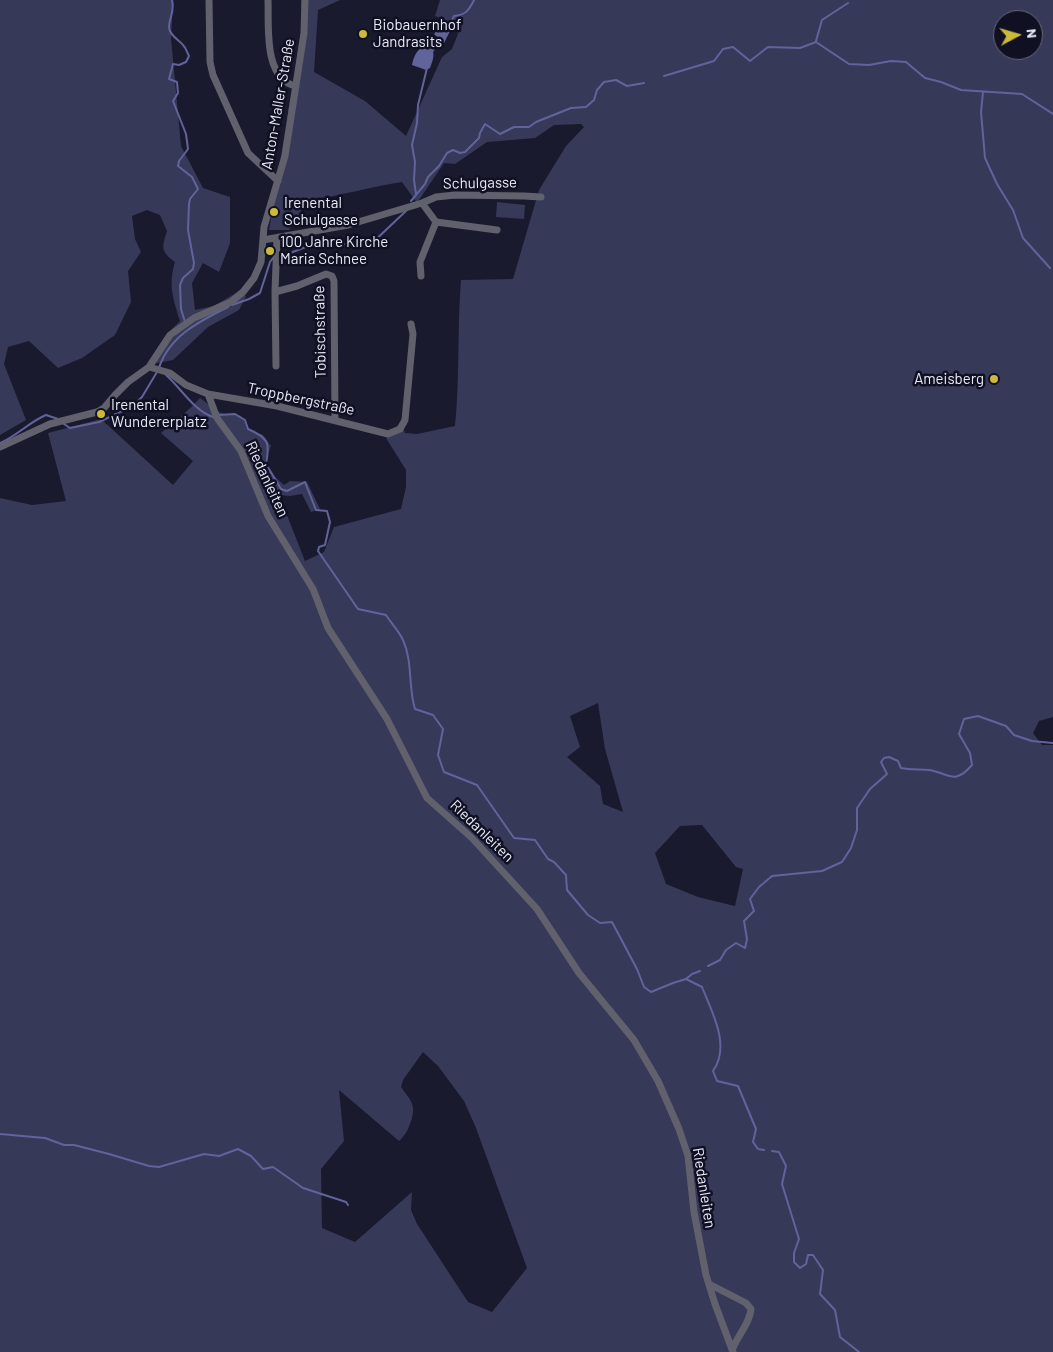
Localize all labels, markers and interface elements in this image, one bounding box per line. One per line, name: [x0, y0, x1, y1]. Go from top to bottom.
north arrow: [993, 10, 1043, 60]
place label: Biobauernhof Jandrasits: [373, 16, 461, 51]
marker: Biobauernhof Jandrasits: [357, 28, 369, 40]
text: N: [1023, 28, 1041, 39]
street label: Anton-Maller-Straße: [258, 37, 298, 171]
street label: Schulgasse: [443, 173, 517, 193]
place label: Irenental Schulgasse: [284, 194, 358, 229]
marker: Irenental Schulgasse: [268, 206, 280, 218]
place label: 100 Jahre Kirche Maria Schnee: [280, 233, 388, 268]
marker: 100 Jahre Kirche Maria Schnee: [264, 245, 276, 257]
street label: Tobischstraße: [310, 285, 330, 379]
place label: Ameisberg: [914, 370, 984, 388]
marker: Ameisberg: [988, 373, 1000, 385]
street label: Troppbergstraße: [246, 379, 356, 419]
place label: Irenental Wundererplatz: [111, 396, 207, 431]
marker: Irenental Wundererplatz: [95, 408, 107, 420]
street label: Riedanleiten: [242, 438, 292, 520]
street label: Riedanleiten: [446, 796, 518, 866]
street label: Riedanleiten: [689, 1146, 719, 1230]

